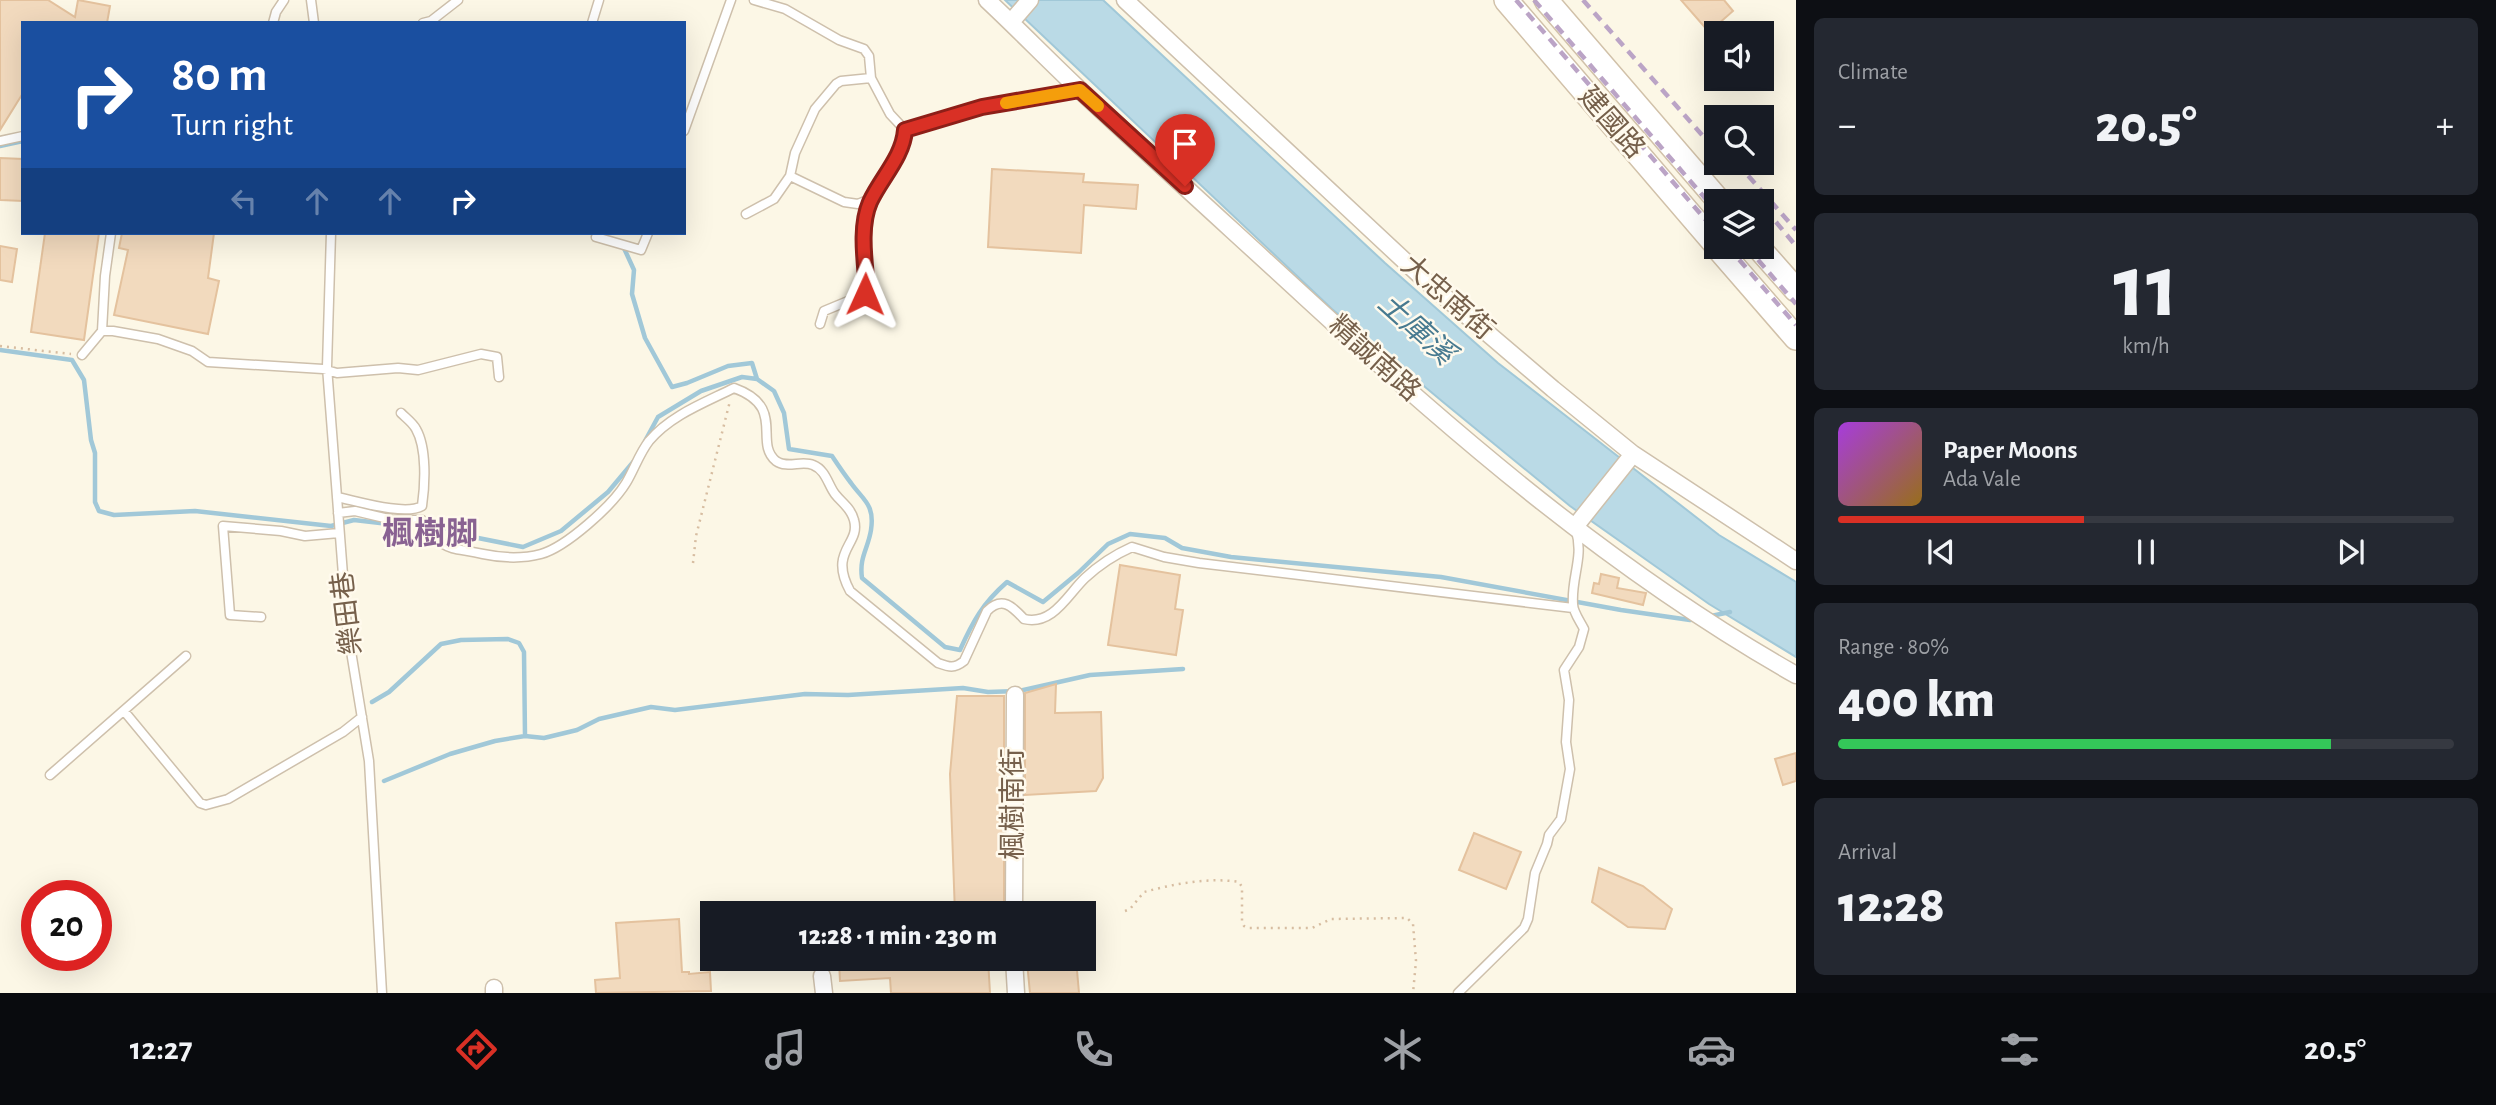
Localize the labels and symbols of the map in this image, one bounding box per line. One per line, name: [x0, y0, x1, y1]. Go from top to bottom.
street label: 建國路: [1573, 81, 1651, 164]
pin: [1155, 114, 1215, 186]
street label: 大忠南街: [1396, 249, 1500, 345]
position arrow: [828, 257, 902, 331]
water label: 土庫溪: [1373, 286, 1464, 373]
street label: 精誠南路: [1323, 310, 1426, 407]
district label: 楓樹脚: [382, 516, 478, 550]
street label: 樂田巷: [327, 570, 367, 657]
street label: 楓樹南街: [998, 748, 1028, 860]
speed limit sign: 20: [21, 880, 112, 971]

